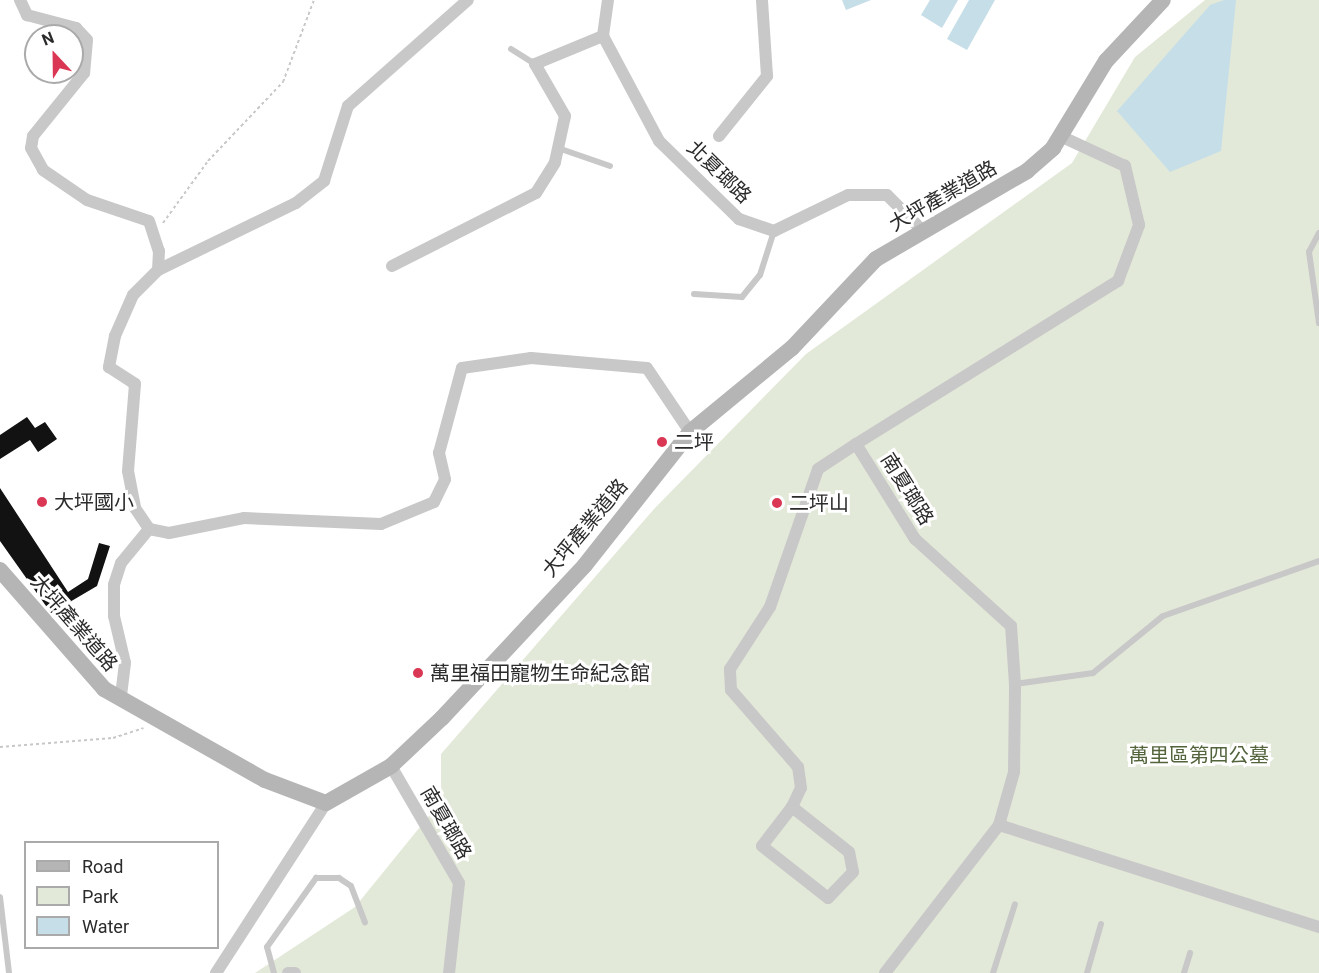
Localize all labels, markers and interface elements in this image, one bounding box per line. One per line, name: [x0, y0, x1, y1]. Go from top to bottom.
north arrow: [24, 24, 84, 84]
text: N: [39, 28, 57, 50]
street label: 北夏瑯路: [682, 136, 756, 208]
street label: 大坪產業道路: [885, 156, 1001, 236]
place label: 二坪: [674, 430, 714, 454]
marker: 二坪: [655, 435, 669, 449]
street label: 南夏瑯路: [876, 449, 938, 529]
street label: 大坪產業道路: [537, 474, 633, 582]
place label: 大坪國小: [54, 490, 134, 514]
place label: 二坪山: [789, 491, 849, 515]
marker: 大坪國小: [35, 495, 49, 509]
marker: 二坪山: [770, 496, 784, 510]
street label: 大坪產業道路: [26, 570, 122, 676]
place label: 萬里福田寵物生命紀念館: [430, 661, 650, 685]
marker: 萬里福田寵物生命紀念館: [411, 666, 425, 680]
park label: 萬里區第四公墓: [1129, 743, 1269, 767]
street label: 南夏瑯路: [416, 782, 476, 864]
legend: [24, 841, 219, 949]
text: Road: [82, 856, 123, 877]
text: Park: [82, 886, 118, 907]
text: Water: [82, 916, 129, 937]

